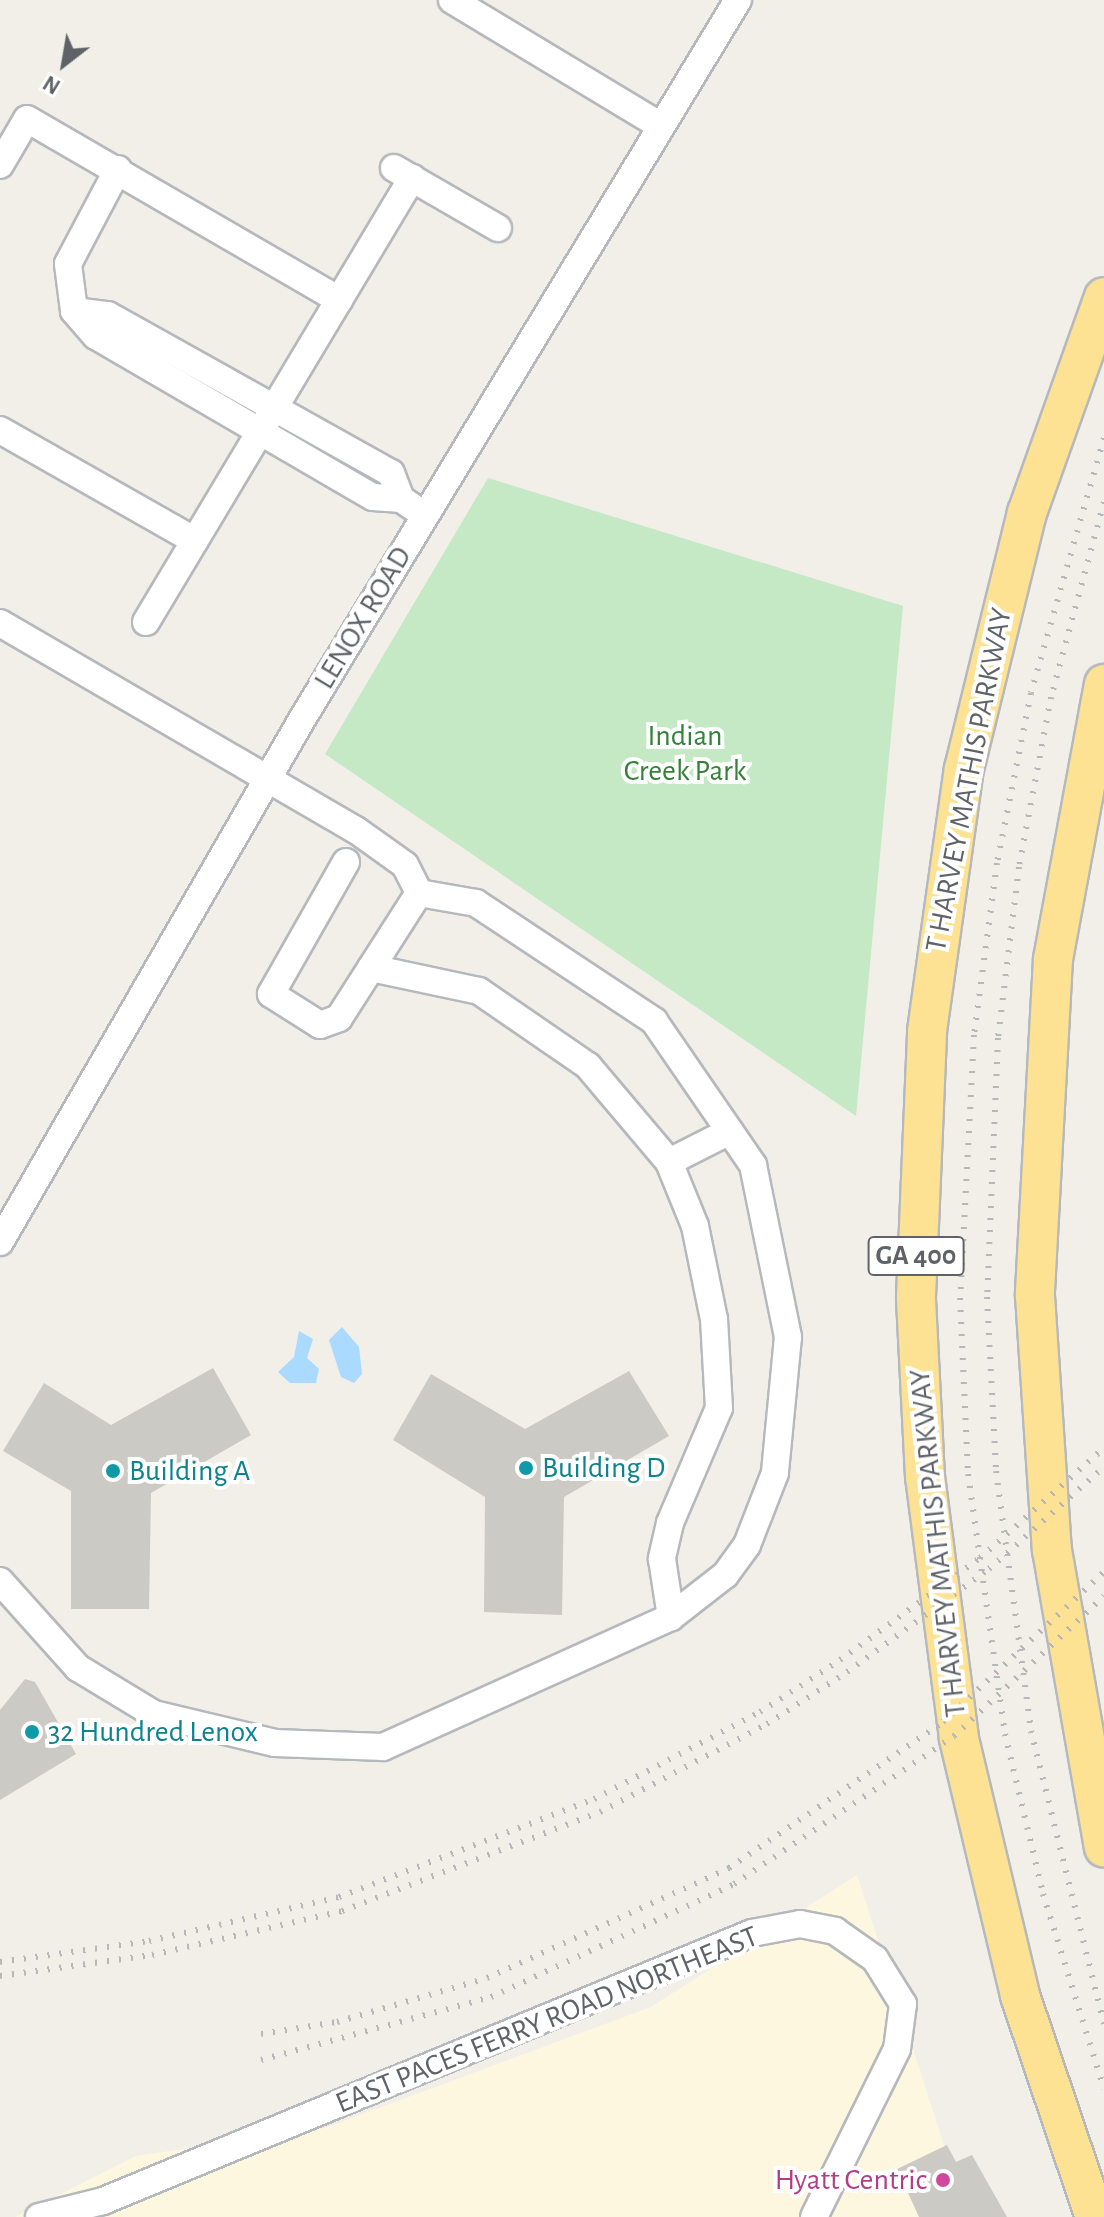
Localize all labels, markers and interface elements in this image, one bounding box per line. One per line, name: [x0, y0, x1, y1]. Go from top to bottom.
north arrow: [24, 24, 104, 104]
text: N: [39, 71, 64, 98]
street label: LENOX ROAD: [306, 540, 420, 696]
street label: T HARVEY MATHIS PARKWAY: [918, 605, 1020, 955]
park label: Indian Creek Park: [624, 718, 746, 788]
road number: GA 400: [866, 1232, 966, 1280]
street label: T HARVEY MATHIS PARKWAY: [902, 1367, 974, 1719]
place label: Building D: [542, 1450, 665, 1486]
place label: Building A: [129, 1453, 250, 1489]
marker: Building D: [517, 1459, 535, 1477]
marker: Building A: [104, 1462, 122, 1480]
place label: 32 Hundred Lenox: [48, 1714, 258, 1750]
marker: 32 Hundred Lenox: [23, 1723, 41, 1741]
street label: EAST PACES FERRY ROAD NORTHEAST: [330, 1919, 764, 2121]
place label: Hyatt Centric: [775, 2162, 927, 2198]
marker: Hyatt Centric: [934, 2171, 952, 2189]

